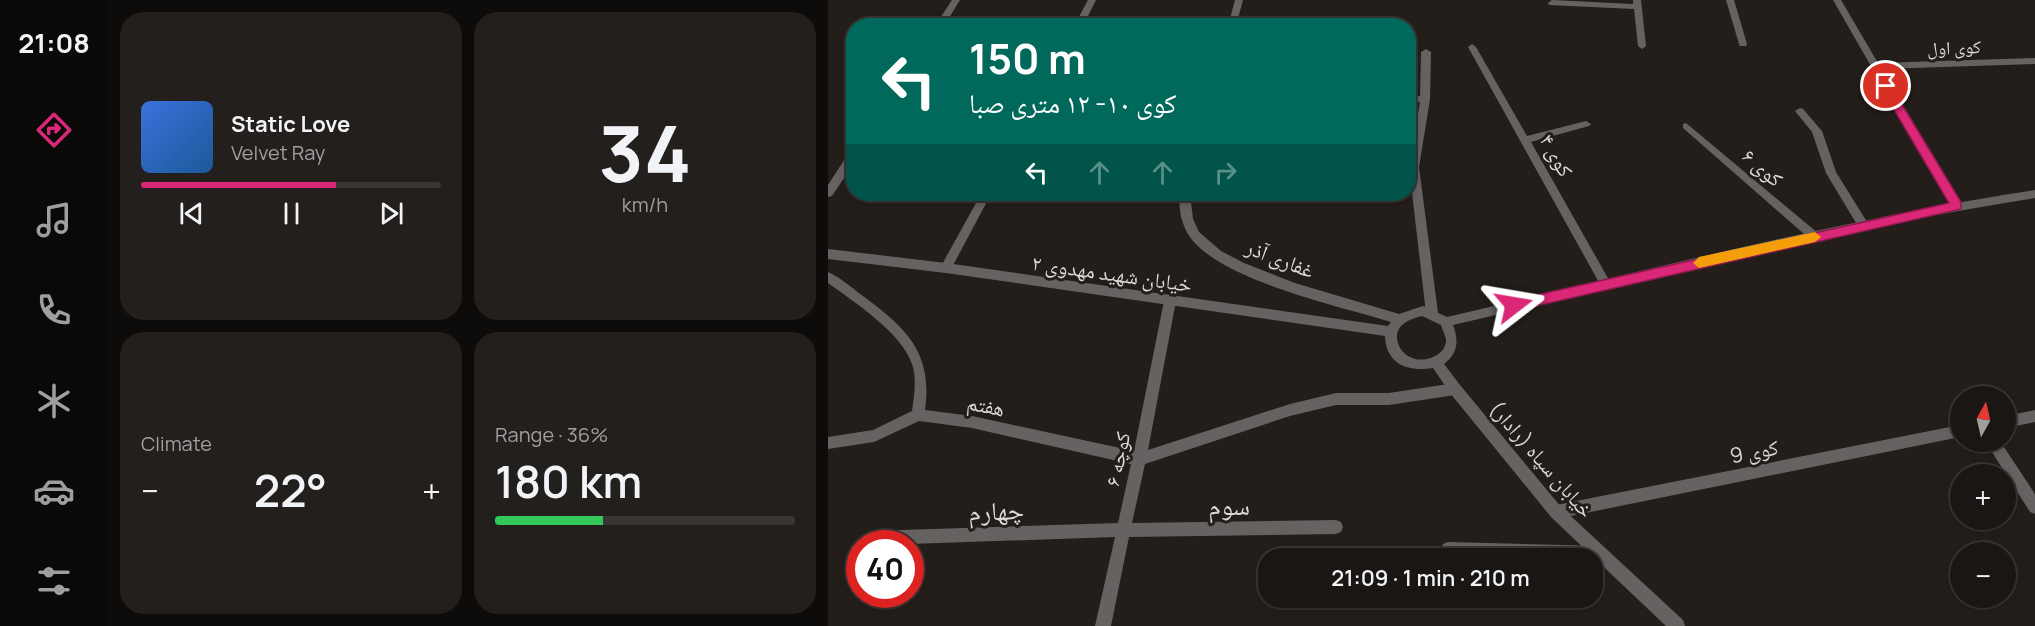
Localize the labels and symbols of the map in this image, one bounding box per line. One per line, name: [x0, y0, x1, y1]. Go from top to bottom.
street label: کوی اول: [1927, 34, 1982, 60]
pin: [1860, 60, 1911, 111]
street label: کوی ۴: [1534, 128, 1580, 182]
street label: کوی ۶: [1737, 142, 1789, 193]
street label: غفاری آذر: [1241, 232, 1319, 284]
street label: خیابان شهید مهدوی ۲: [1030, 248, 1194, 298]
position arrow: [1482, 273, 1546, 337]
north arrow: [1950, 386, 2016, 452]
street label: هفتم: [965, 388, 1007, 423]
street label: خیابان سپاه (رادار): [1484, 395, 1600, 523]
street label: کوچه ۶: [1098, 429, 1136, 489]
street label: کوی 9: [1727, 433, 1781, 469]
street label: سوم: [1208, 487, 1250, 524]
street label: چهارم: [967, 491, 1025, 530]
speed limit sign: 40: [846, 530, 924, 608]

